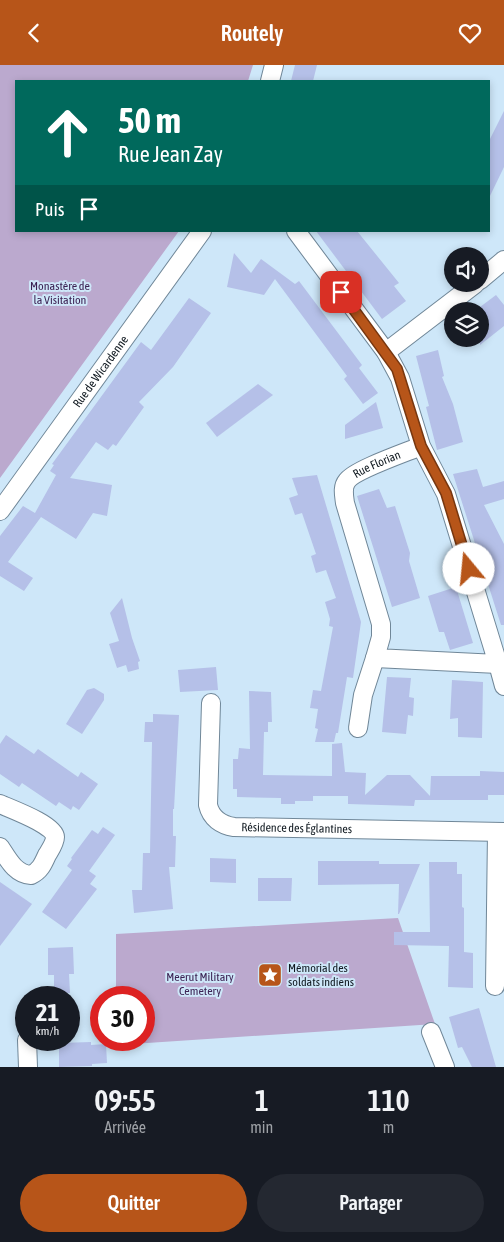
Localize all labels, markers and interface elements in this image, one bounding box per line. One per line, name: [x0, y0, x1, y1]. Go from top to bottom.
icon: back: [20, 19, 48, 47]
icon: heart: [456, 19, 484, 47]
text: Routely: [221, 20, 283, 46]
icon: ahead: [35, 100, 100, 165]
text: 50 m: [118, 100, 181, 140]
text: Rue Jean Zay: [118, 141, 223, 167]
icon: arrive: [75, 195, 103, 223]
text: Puis: [35, 198, 65, 220]
map controls: [444, 247, 489, 347]
button: sound: [444, 247, 489, 292]
pin: [320, 271, 362, 313]
icon: arrive: [327, 278, 355, 306]
park label: Monastère de la Visitation: [30, 279, 90, 307]
button: layers: [444, 302, 489, 347]
street label: Rue de Wicardenne: [70, 333, 131, 410]
street label: Rue Florian: [350, 448, 403, 481]
position arrow: [442, 542, 494, 594]
street label: Résidence des Églantines: [241, 820, 352, 836]
place label: Mémorial des soldats indiens: [288, 961, 354, 989]
place icon: Mémorial des soldats indiens: [257, 962, 283, 988]
park label: Meerut Military Cemetery: [166, 970, 234, 998]
speed limit sign: 30: [90, 986, 155, 1051]
text: 21: [36, 998, 59, 1026]
text: km/h: [36, 1024, 59, 1038]
text: 09:55: [94, 1083, 156, 1117]
text: 1: [255, 1083, 269, 1117]
text: 110: [367, 1083, 410, 1117]
text: Arrivée: [104, 1118, 146, 1136]
text: min: [250, 1118, 273, 1136]
text: m: [383, 1118, 394, 1136]
button: Quitter: [20, 1174, 247, 1232]
button: Partager: [257, 1174, 484, 1232]

